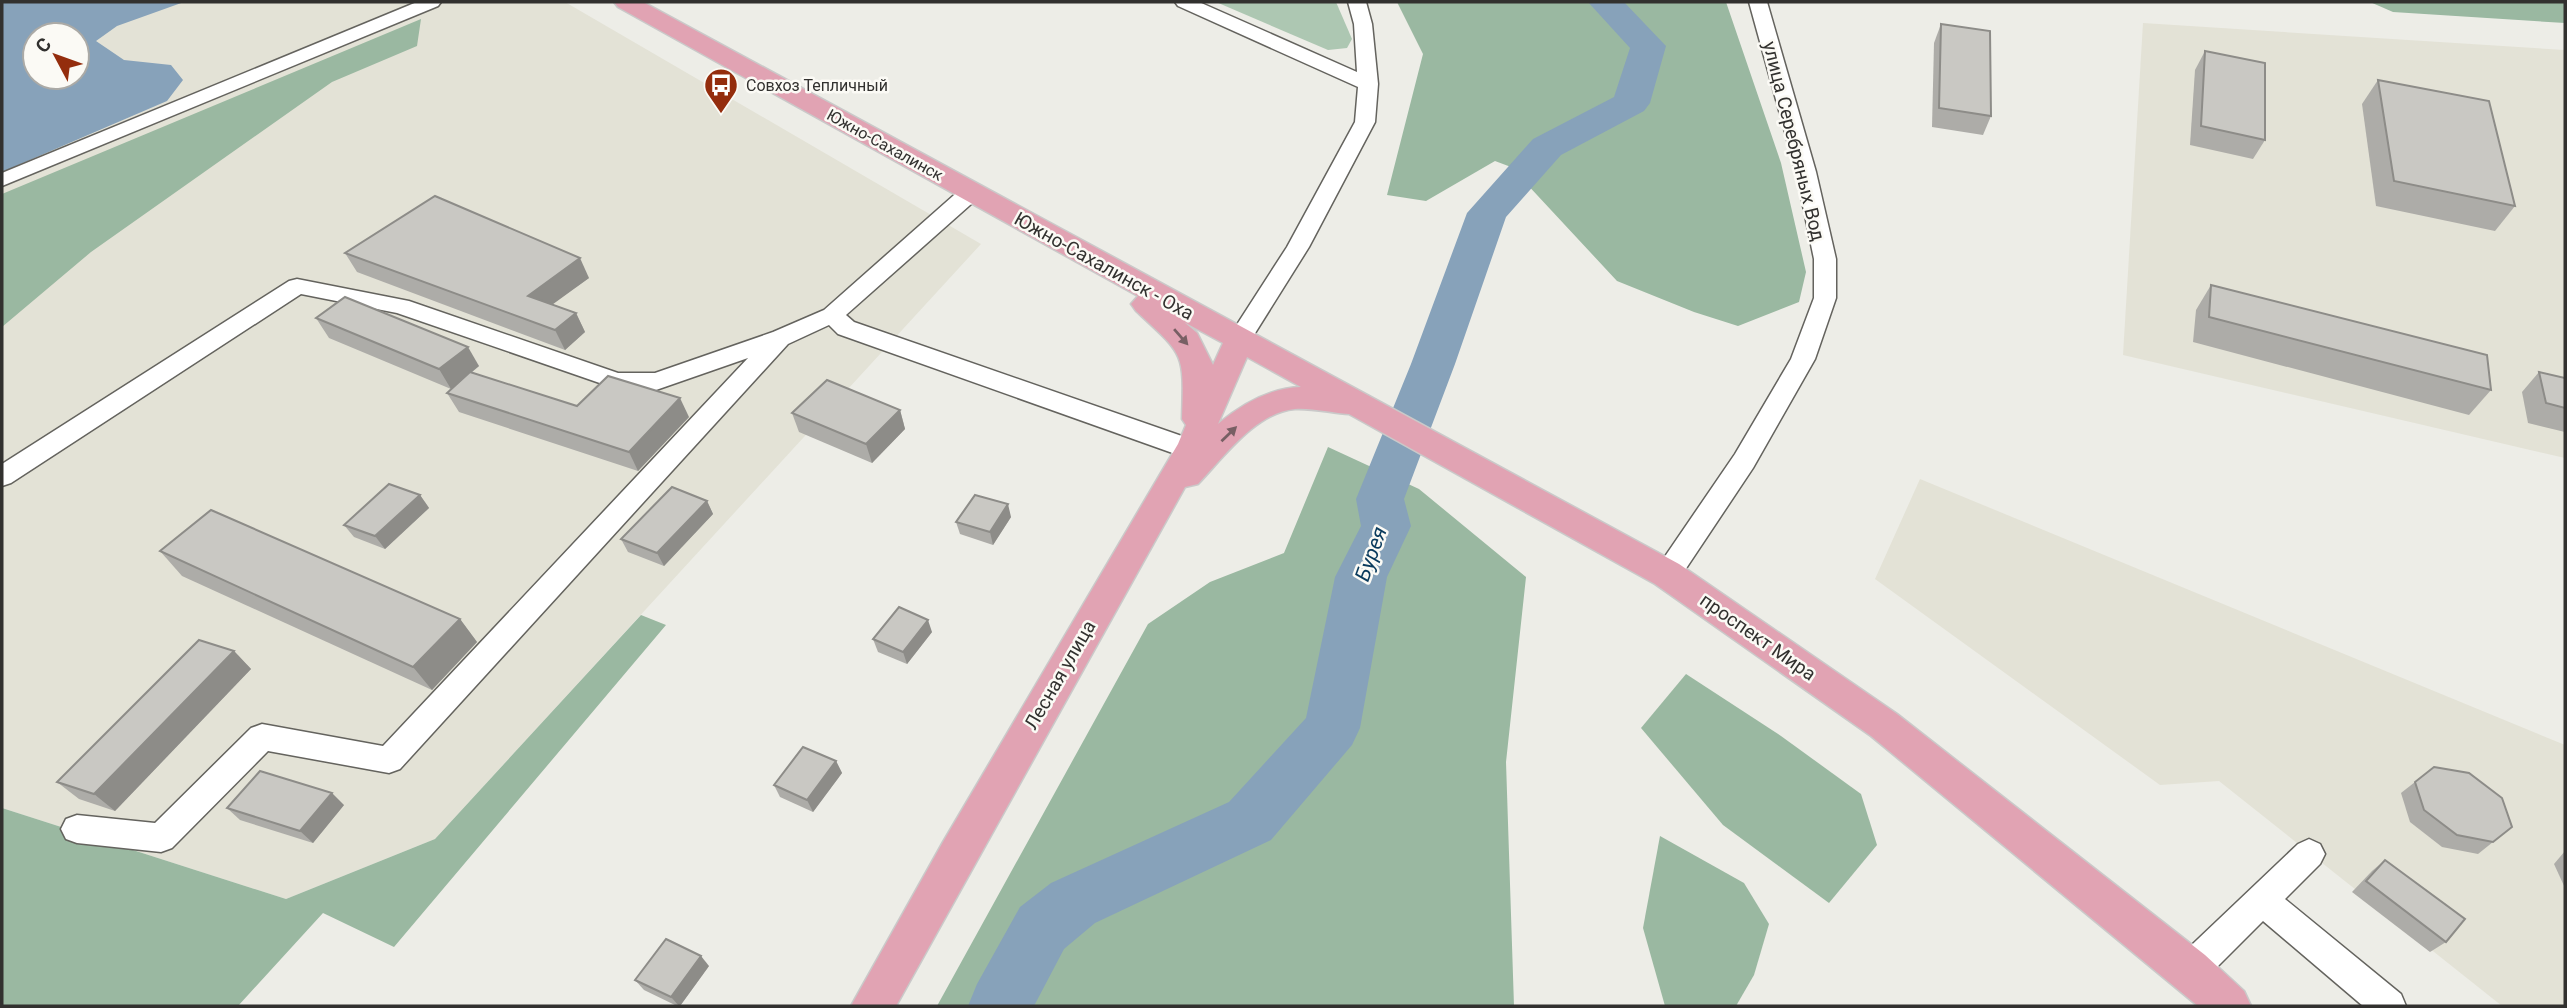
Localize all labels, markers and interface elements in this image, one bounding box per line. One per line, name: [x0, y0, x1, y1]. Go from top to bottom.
north arrow: [21, 21, 91, 91]
text: С: [31, 33, 56, 57]
street label: улица Серебряных Вод: [1758, 39, 1830, 243]
bus stop icon: Совхоз Тепличный: [702, 66, 740, 115]
place label: Совхоз Тепличный: [746, 76, 888, 95]
street label: Южно-Сахалинск: [824, 105, 947, 185]
street label: Южно-Сахалинск - Оха: [1010, 207, 1198, 325]
one-way arrow: [1173, 328, 1189, 346]
one-way arrow: [1220, 426, 1237, 442]
water label: Бурея: [1350, 524, 1392, 584]
street label: проспект Мира: [1696, 589, 1820, 685]
street label: Лесная улица: [1020, 616, 1100, 734]

